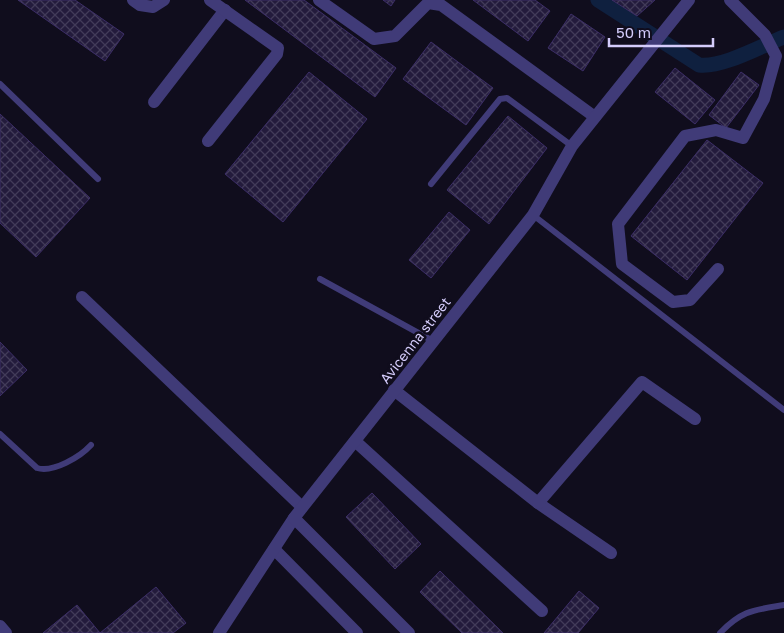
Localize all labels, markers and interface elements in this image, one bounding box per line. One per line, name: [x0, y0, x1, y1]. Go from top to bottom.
scale bar: [609, 15, 713, 47]
text: 50 m: [616, 23, 651, 41]
street label: Avicenna street: [376, 294, 454, 386]

